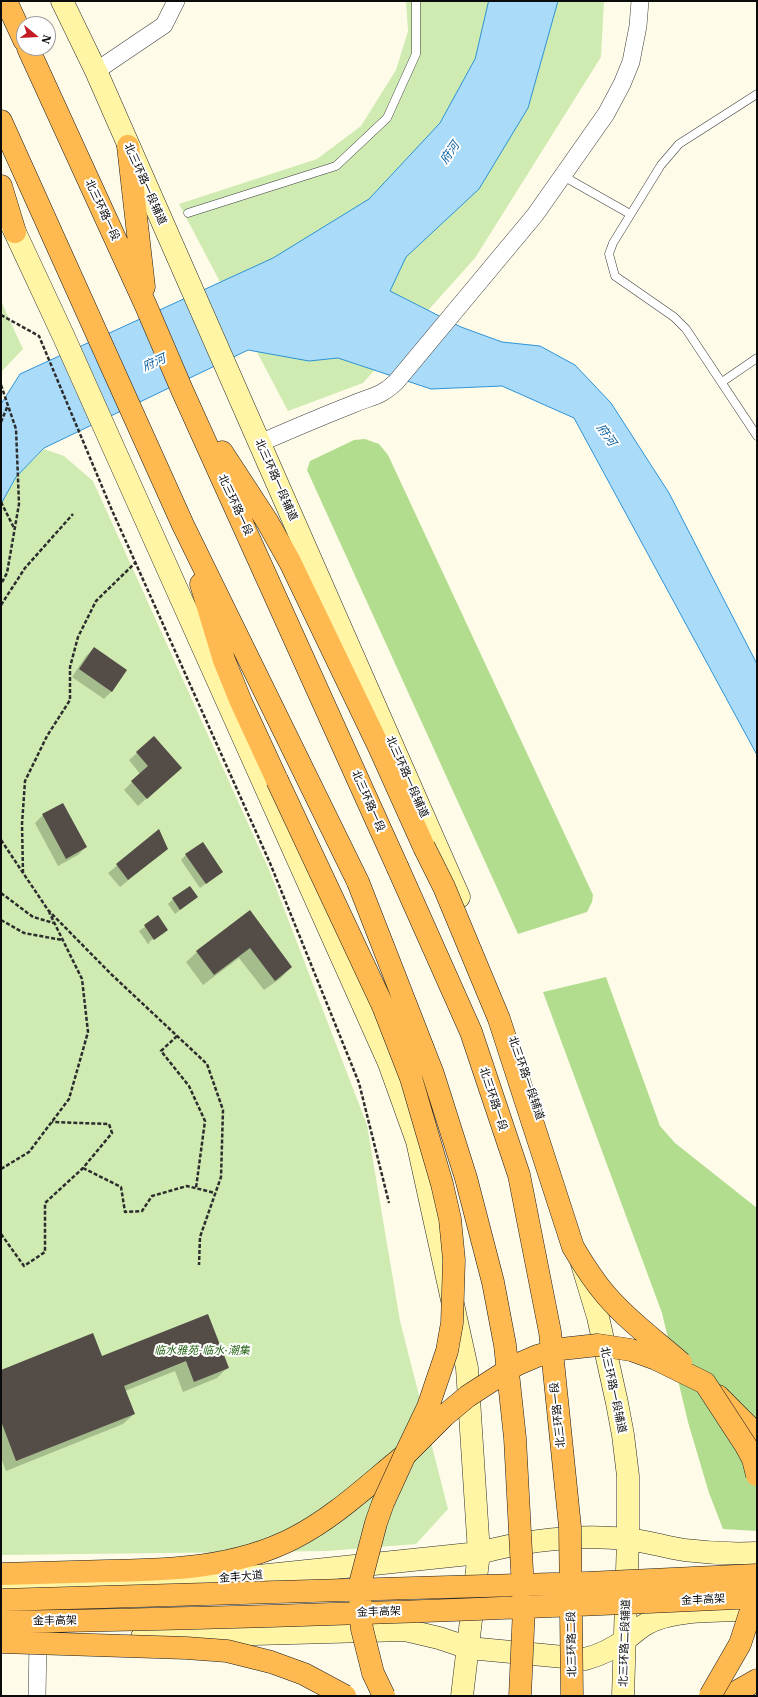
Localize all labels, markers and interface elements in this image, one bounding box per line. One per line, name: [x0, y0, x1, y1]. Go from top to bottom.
north arrow: [16, 16, 56, 56]
text: N: [38, 33, 54, 46]
water label: 府河: [437, 139, 463, 167]
street label: 北三环路一段辅道: [121, 141, 169, 227]
street label: 北三环路一段: [82, 177, 122, 243]
water label: 府河: [140, 352, 168, 374]
water label: 府河: [593, 421, 619, 449]
street label: 北三环路一段辅道: [252, 437, 300, 523]
street label: 北三环路一段: [215, 472, 255, 538]
street label: 北三环路一段辅道: [383, 734, 431, 820]
street label: 北三环路一段: [349, 768, 387, 834]
street label: 北三环路一段辅道: [505, 1034, 547, 1122]
street label: 北三环路一段: [477, 1066, 509, 1132]
park label: 临水雅苑-临水·潮集: [154, 1344, 250, 1358]
street label: 北三环路一段辅道: [597, 1346, 629, 1434]
street label: 北三环路一段: [548, 1381, 568, 1449]
street label: 金丰大道: [219, 1569, 263, 1585]
street label: 金丰高架: [681, 1592, 725, 1608]
street label: 北三环路二段辅道: [617, 1599, 633, 1687]
street label: 金丰高架: [357, 1605, 401, 1619]
street label: 北三环路二段: [565, 1611, 579, 1677]
street label: 金丰高架: [33, 1614, 77, 1628]

